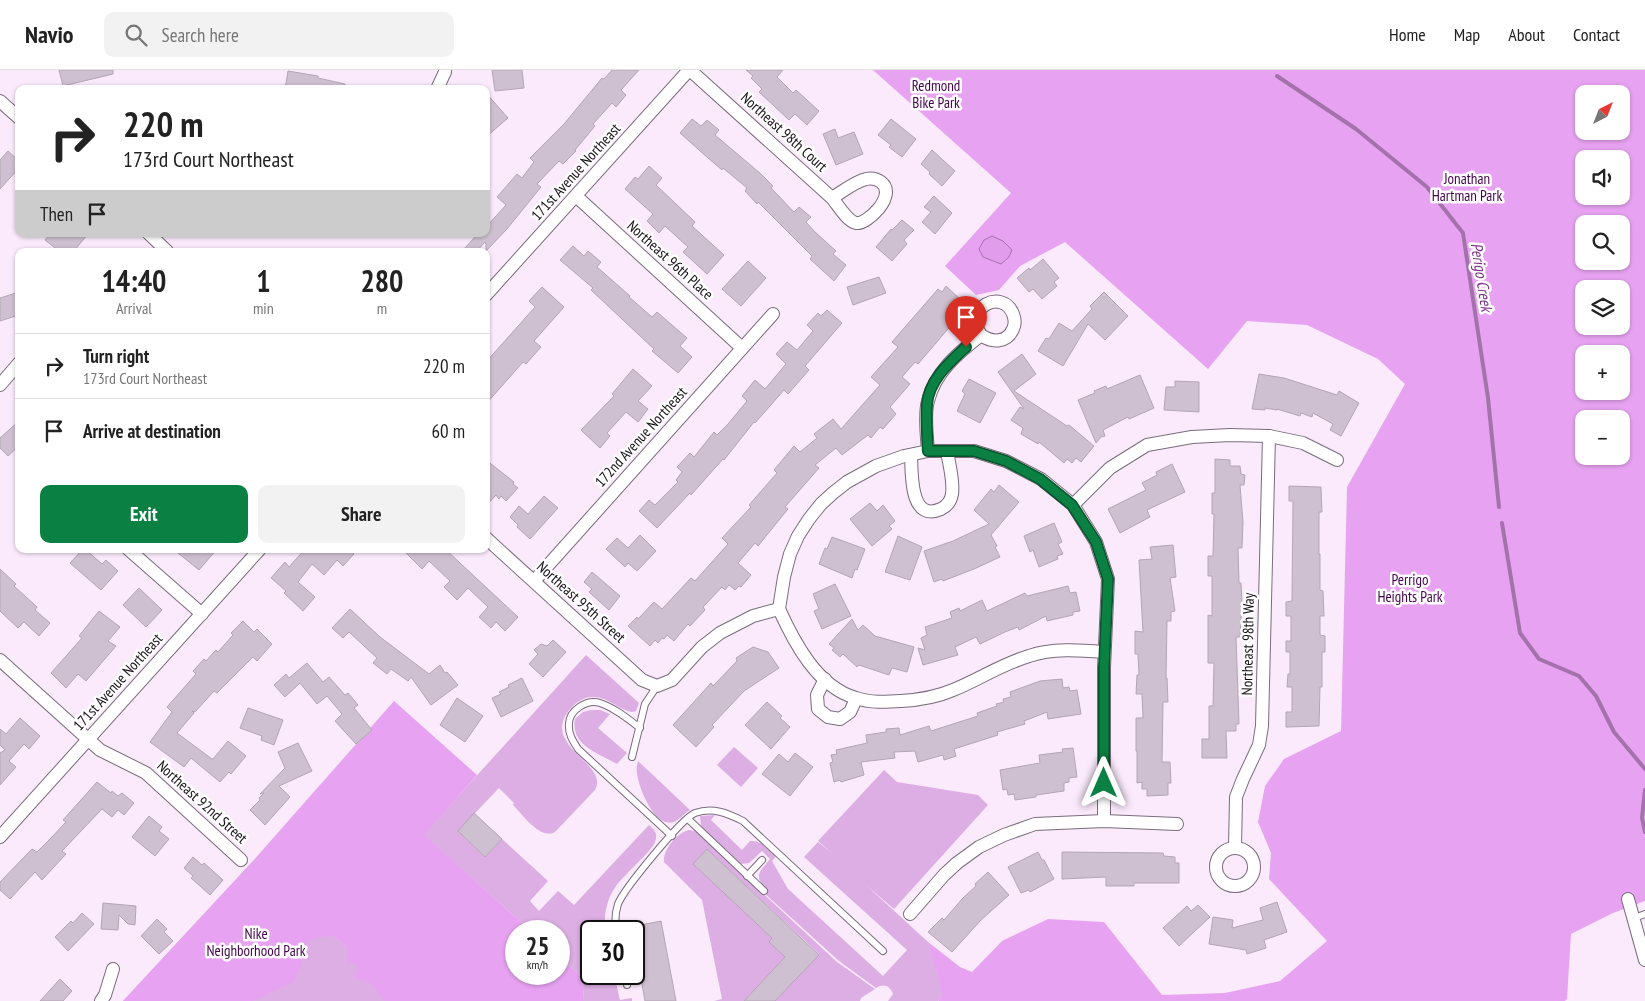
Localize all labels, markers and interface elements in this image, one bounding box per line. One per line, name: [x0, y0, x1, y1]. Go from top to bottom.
search box: [104, 12, 454, 57]
text: Navio: [25, 19, 74, 50]
icon: search: [122, 21, 150, 49]
text: Search here: [162, 23, 239, 47]
text: Home: [1389, 23, 1426, 46]
text: Map: [1454, 23, 1480, 46]
text: About: [1508, 23, 1545, 46]
text: Contact: [1573, 23, 1620, 46]
park label: Redmond Bike Park: [912, 76, 960, 112]
north arrow: [1575, 85, 1630, 140]
map controls: [1575, 85, 1630, 465]
street label: Northeast 98th Court: [737, 88, 831, 175]
text: 220 m: [123, 101, 204, 147]
icon: right: [40, 105, 105, 170]
street label: 171st Avenue Northeast: [527, 119, 624, 224]
text: 173rd Court Northeast: [123, 145, 294, 173]
button: sound: [1575, 150, 1630, 205]
park label: Jonathan Hartman Park: [1432, 169, 1502, 205]
icon: arrive: [83, 200, 111, 228]
text: Then: [40, 202, 73, 226]
button: search: [1575, 215, 1630, 270]
street label: Northeast 96th Place: [623, 216, 717, 303]
water label: Perigo Creek: [1467, 241, 1498, 315]
text: 14:40: [102, 261, 166, 300]
text: 1: [256, 261, 271, 300]
text: 280: [360, 261, 403, 300]
button: layers: [1575, 280, 1630, 335]
pin: [945, 296, 987, 347]
text: Arrival: [116, 298, 152, 318]
text: min: [253, 298, 274, 318]
text: m: [377, 298, 387, 318]
icon: arrive: [952, 303, 980, 331]
text: Turn right: [83, 344, 149, 368]
button: +: [1575, 345, 1630, 400]
icon: right: [40, 352, 68, 380]
text: 220 m: [423, 354, 465, 378]
text: 173rd Court Northeast: [83, 368, 207, 388]
street label: 172nd Avenue Northeast: [591, 383, 691, 491]
button: −: [1575, 410, 1630, 465]
icon: arrive: [40, 417, 68, 445]
text: Arrive at destination: [83, 419, 221, 443]
text: 60 m: [432, 419, 465, 443]
button: Exit: [40, 485, 248, 543]
button: Share: [258, 485, 465, 543]
street label: Northeast 95th Street: [533, 557, 630, 646]
park label: Perrigo Heights Park: [1377, 570, 1443, 606]
street label: Northeast 98th Way: [1237, 592, 1258, 696]
street label: 171st Avenue Northeast: [69, 629, 166, 734]
street label: Northeast 92nd Street: [153, 756, 251, 847]
position arrow: [1077, 756, 1129, 808]
speed limit sign: 30: [580, 920, 645, 985]
park label: Nike Neighborhood Park: [206, 924, 306, 960]
text: 25: [526, 930, 549, 962]
text: km/h: [527, 957, 548, 972]

